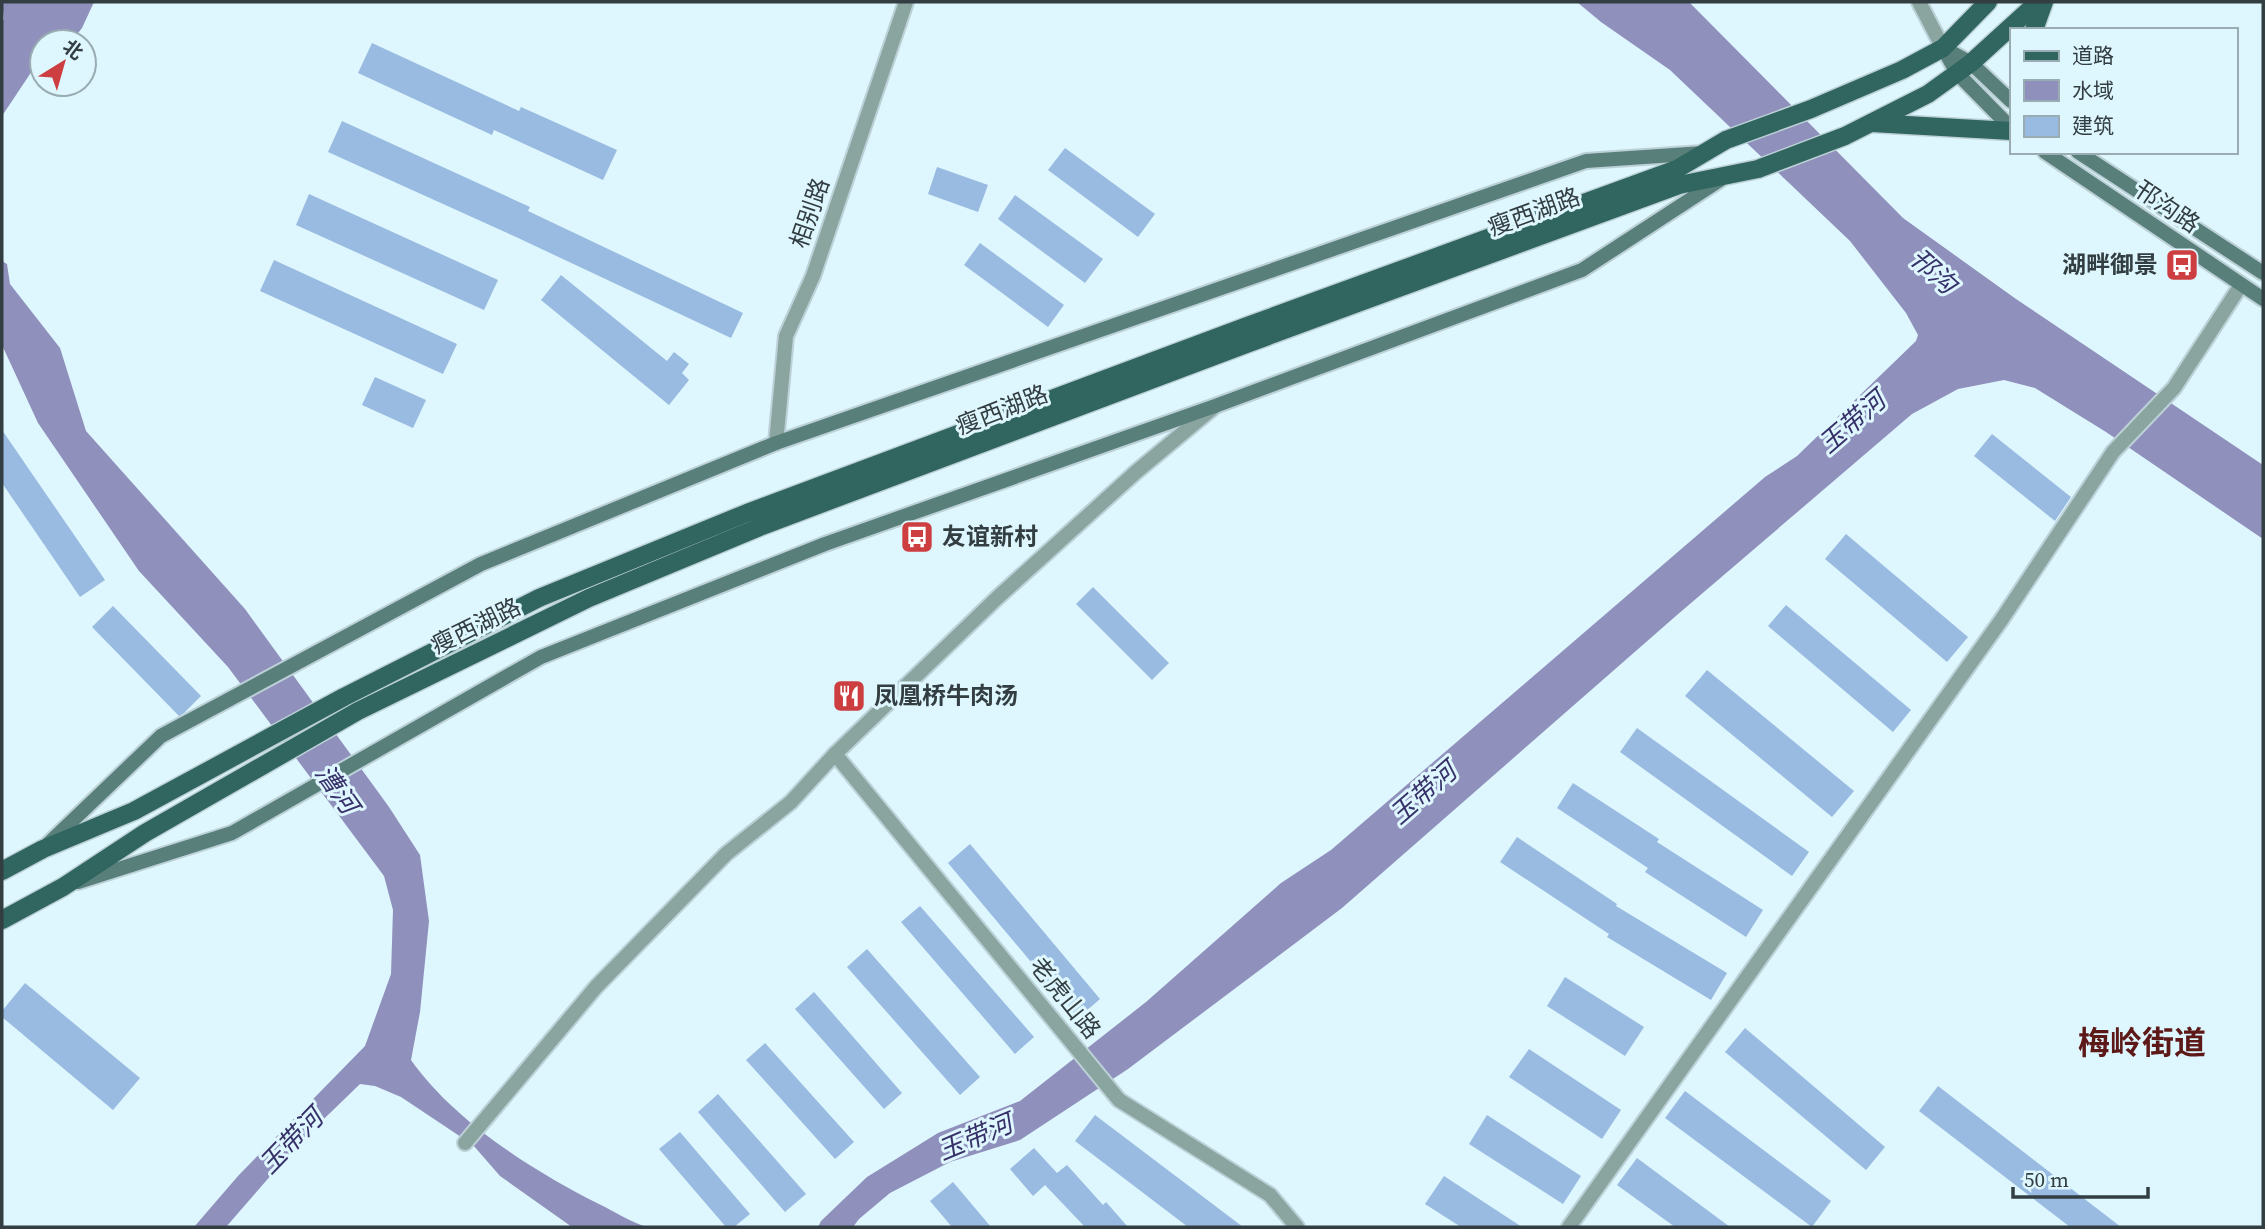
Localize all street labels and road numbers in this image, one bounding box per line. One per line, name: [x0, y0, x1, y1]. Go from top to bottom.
street label: 相别路: [782, 173, 837, 252]
street label: 邗沟路: [2128, 173, 2206, 240]
street label: 瘦西湖路: [1483, 180, 1585, 243]
street label: 瘦西湖路: [951, 377, 1053, 442]
street label: 瘦西湖路: [425, 590, 526, 661]
street label: 老虎山路: [1022, 950, 1108, 1045]

